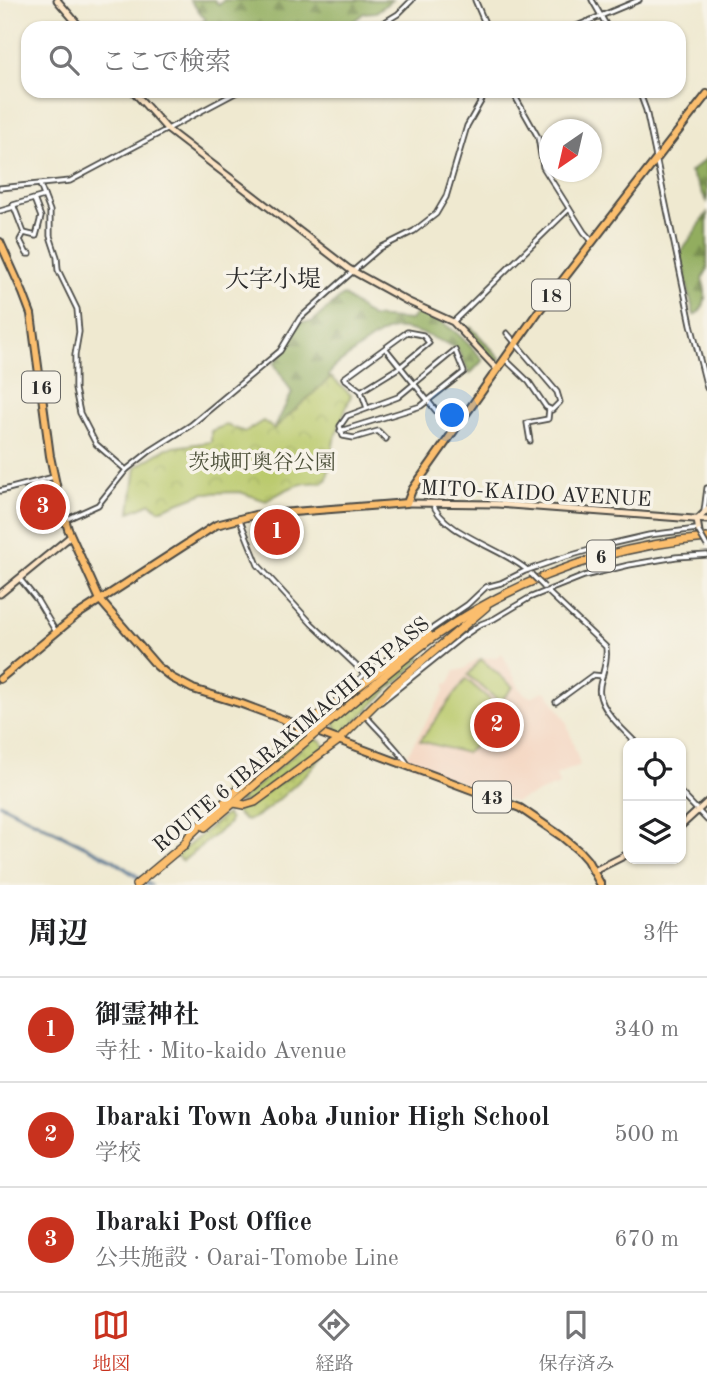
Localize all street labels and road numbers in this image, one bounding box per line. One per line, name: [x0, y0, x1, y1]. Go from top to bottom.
road number: 18: [532, 280, 570, 310]
road number: 16: [22, 372, 60, 402]
street label: MITO-KAIDO AVENUE: [420, 478, 652, 511]
road number: 6: [587, 540, 615, 572]
street label: ROUTE 6 IBARAKIMACHI BYPASS: [150, 614, 434, 857]
road number: 43: [473, 782, 511, 812]

